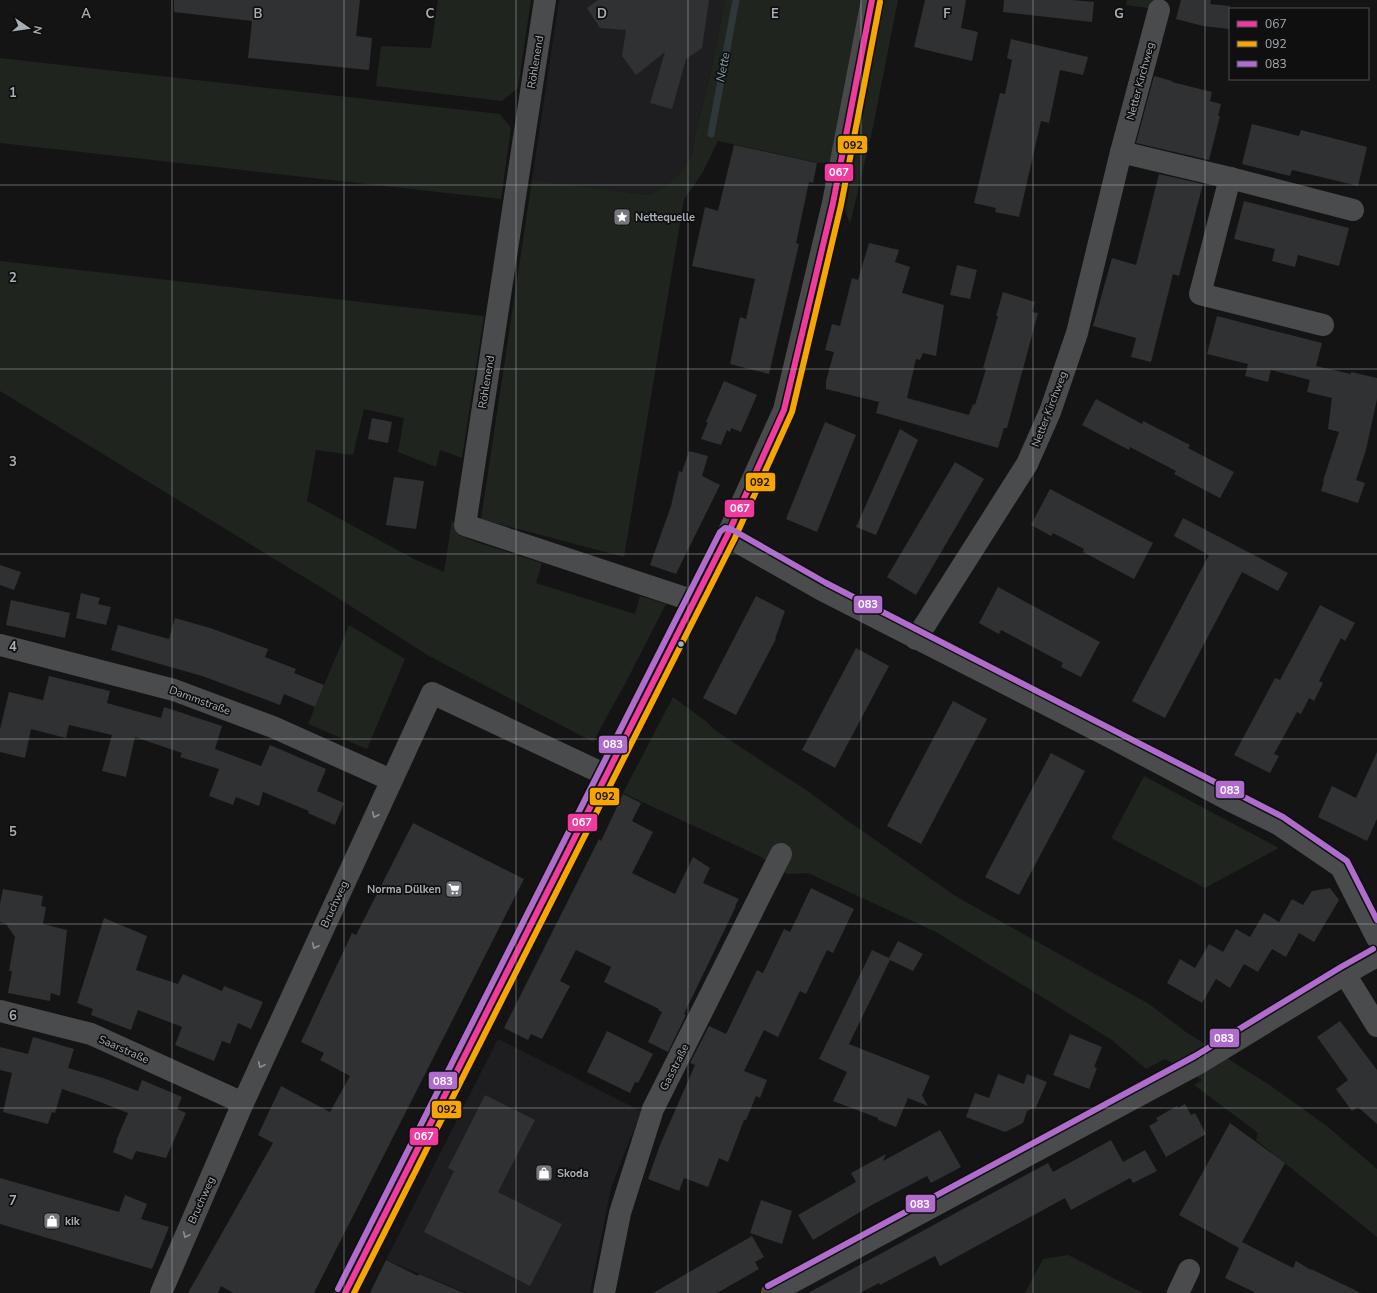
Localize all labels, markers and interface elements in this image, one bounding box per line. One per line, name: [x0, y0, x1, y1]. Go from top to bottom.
text: A: [81, 5, 91, 23]
text: B: [254, 5, 263, 23]
text: C: [426, 5, 435, 23]
text: D: [597, 5, 607, 23]
text: E: [771, 5, 779, 23]
text: F: [943, 5, 951, 23]
text: G: [1114, 5, 1124, 23]
north arrow: [8, 8, 48, 48]
legend: [1229, 8, 1369, 80]
text: 067: [1265, 16, 1287, 32]
text: N: [29, 24, 45, 36]
street label: Röhlenend: [524, 35, 547, 90]
text: 092: [1265, 36, 1287, 52]
street label: Netter Kirchweg: [1123, 40, 1158, 122]
water label: Nette: [712, 50, 734, 83]
text: 083: [1265, 56, 1287, 72]
text: 1: [9, 84, 17, 102]
line badge: 092: [837, 135, 868, 154]
text: 092: [843, 138, 863, 153]
line badge: 067: [824, 163, 854, 182]
text: 067: [829, 165, 849, 180]
place icon: Nettequelle: [612, 207, 632, 227]
place label: Nettequelle: [635, 210, 695, 225]
text: 2: [9, 269, 17, 287]
street label: Röhlenend: [475, 355, 498, 410]
street label: Netter Kirchweg: [1028, 369, 1071, 449]
text: 3: [9, 453, 17, 471]
line badge: 092: [745, 472, 776, 492]
text: 092: [750, 475, 770, 490]
line badge: 067: [724, 499, 755, 518]
text: 067: [730, 501, 750, 516]
line badge: 083: [853, 595, 883, 614]
text: 083: [858, 597, 878, 612]
text: 4: [9, 638, 17, 656]
unlabelled marker: [676, 639, 686, 649]
street label: Dammstraße: [167, 682, 233, 719]
line badge: 083: [598, 735, 628, 754]
text: 083: [603, 737, 623, 752]
line badge: 083: [1215, 780, 1245, 799]
text: 083: [1220, 783, 1240, 798]
line badge: 092: [589, 787, 620, 806]
text: 092: [595, 789, 615, 804]
one-way arrow: [372, 811, 380, 819]
line badge: 067: [567, 813, 598, 832]
text: 067: [572, 815, 592, 830]
text: 5: [9, 823, 17, 841]
street label: Bruchweg: [317, 878, 352, 930]
supermarket icon: Norma Dülken: [444, 879, 464, 899]
place label: Norma Dülken: [367, 882, 441, 897]
one-way arrow: [312, 942, 320, 950]
text: 6: [9, 1007, 17, 1025]
line badge: 083: [1209, 1028, 1240, 1048]
text: 083: [1214, 1031, 1234, 1046]
street label: Saarstraße: [96, 1032, 152, 1067]
street label: Gasstraße: [656, 1041, 693, 1093]
one-way arrow: [258, 1060, 266, 1068]
line badge: 083: [428, 1071, 458, 1090]
text: 083: [433, 1074, 453, 1089]
line badge: 092: [431, 1100, 462, 1119]
text: 092: [437, 1102, 457, 1117]
line badge: 067: [409, 1127, 439, 1146]
text: 067: [414, 1129, 434, 1144]
shop icon: Skoda: [534, 1163, 554, 1183]
place label: Skoda: [557, 1166, 589, 1181]
street label: Bruchweg: [184, 1174, 219, 1226]
text: 7: [9, 1192, 17, 1210]
line badge: 083: [905, 1194, 936, 1213]
text: 083: [910, 1197, 930, 1212]
shop icon: kik: [42, 1211, 62, 1231]
place label: kik: [65, 1214, 81, 1229]
one-way arrow: [183, 1230, 191, 1238]

